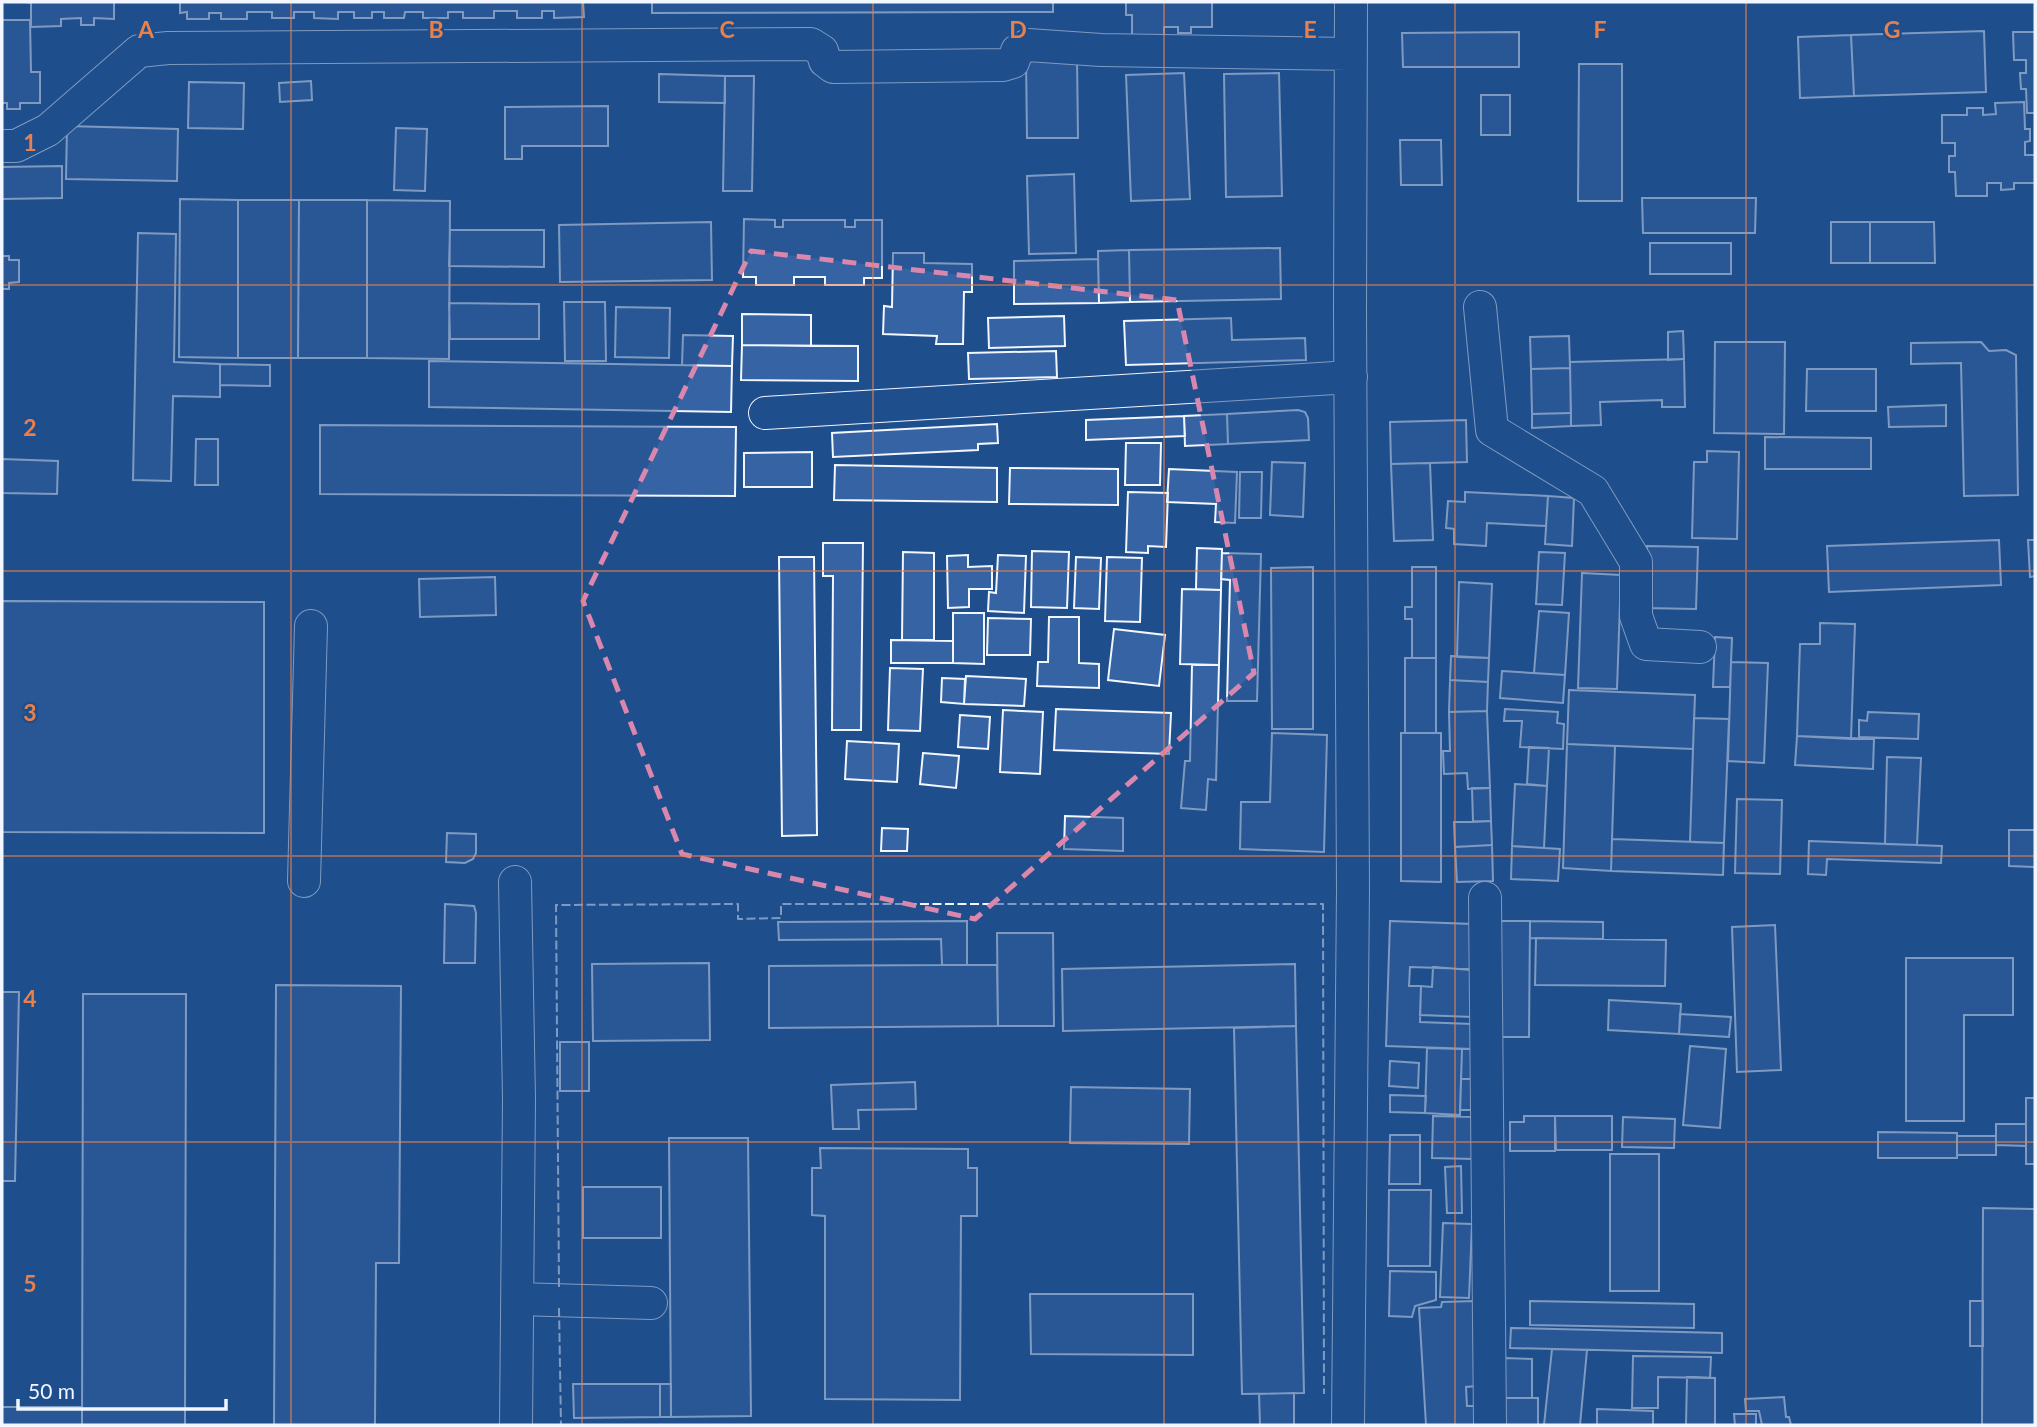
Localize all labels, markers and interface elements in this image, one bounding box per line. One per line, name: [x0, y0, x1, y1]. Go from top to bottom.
text: A: [137, 15, 155, 43]
text: B: [428, 15, 444, 43]
text: C: [719, 15, 735, 43]
text: D: [1009, 15, 1027, 43]
text: E: [1303, 15, 1317, 43]
text: F: [1593, 15, 1607, 43]
text: G: [1884, 15, 1900, 43]
text: 1: [23, 128, 37, 156]
text: 2: [23, 413, 37, 441]
text: 3: [23, 698, 37, 726]
text: 4: [23, 984, 37, 1012]
text: 5: [23, 1269, 37, 1297]
scale bar: [18, 1368, 226, 1412]
text: 50 m: [28, 1378, 75, 1403]

